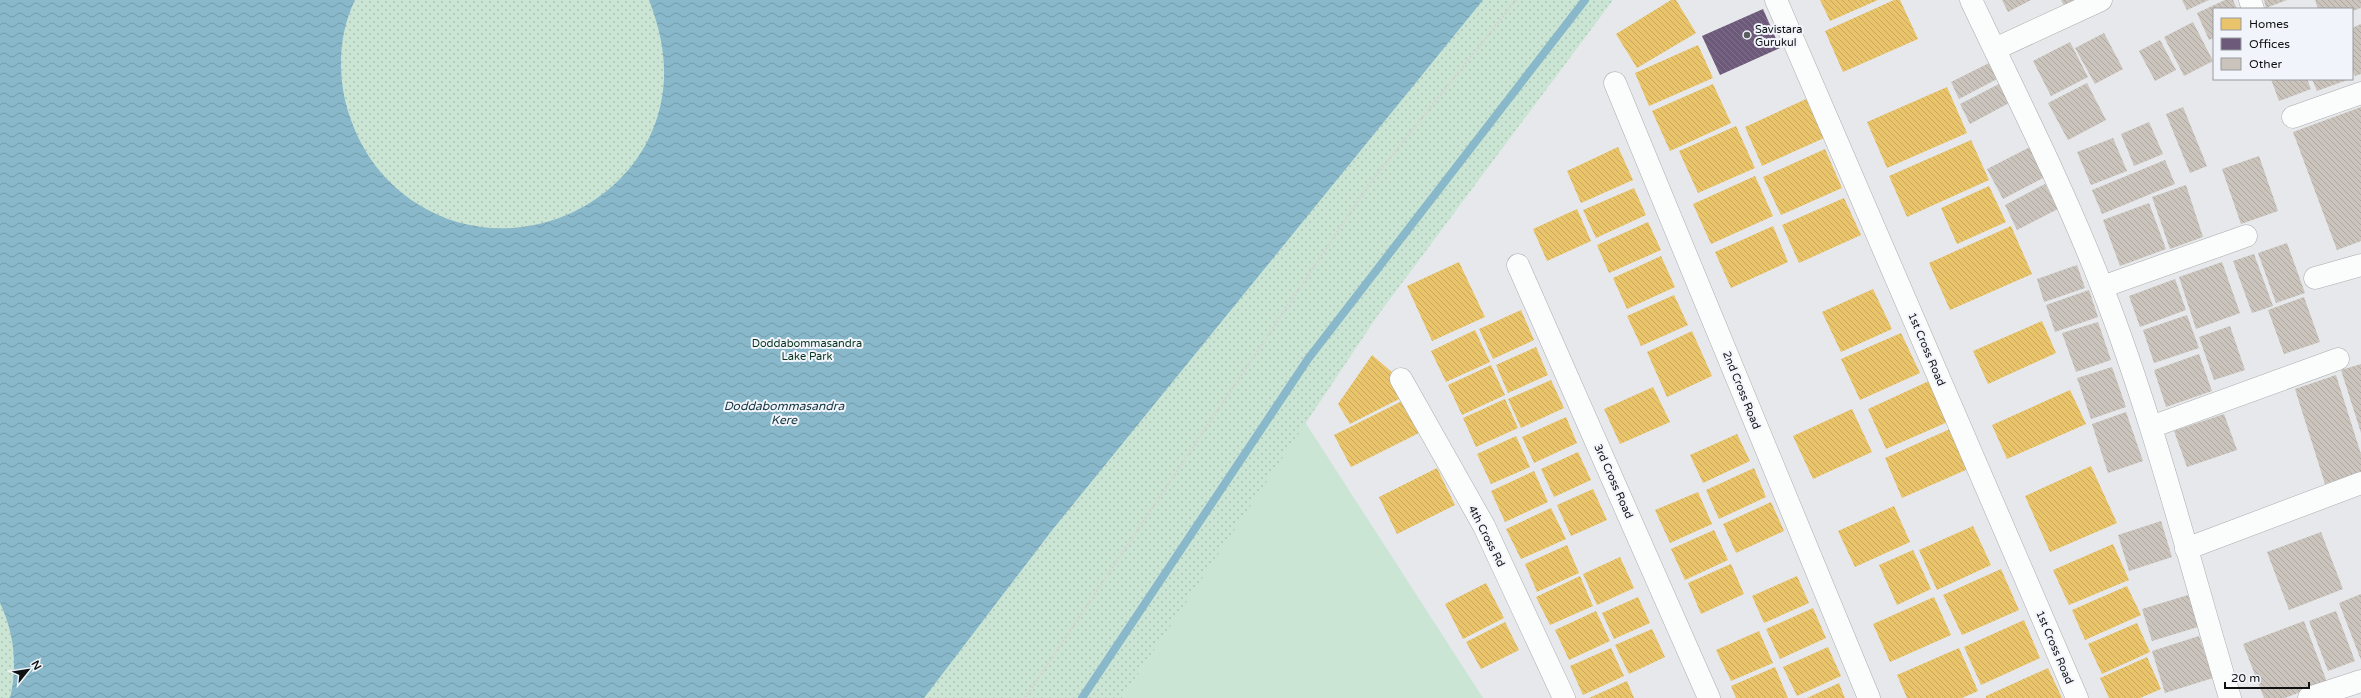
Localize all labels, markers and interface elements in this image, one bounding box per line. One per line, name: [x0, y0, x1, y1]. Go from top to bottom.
legend: [2213, 8, 2353, 80]
text: Homes: [2249, 17, 2289, 31]
place label: Savistara Gurukul: [1755, 23, 1802, 49]
marker: Savistara Gurukul: [1742, 30, 1752, 40]
text: Offices: [2249, 37, 2290, 51]
text: Other: [2249, 57, 2282, 71]
street label: 1st Cross Road: [1905, 310, 1948, 388]
park label: Doddabommasandra Lake Park: [752, 337, 862, 363]
street label: 2nd Cross Road: [1720, 349, 1763, 431]
water label: Doddabommasandra Kere: [724, 399, 844, 427]
street label: 3rd Cross Road: [1591, 442, 1636, 520]
street label: 4th Cross Rd: [1466, 503, 1508, 569]
street label: 1st Cross Road: [2033, 608, 2076, 686]
north arrow: [8, 650, 48, 690]
text: N: [28, 658, 44, 672]
scale bar: [2225, 664, 2309, 690]
text: 20 m: [2231, 671, 2260, 685]

